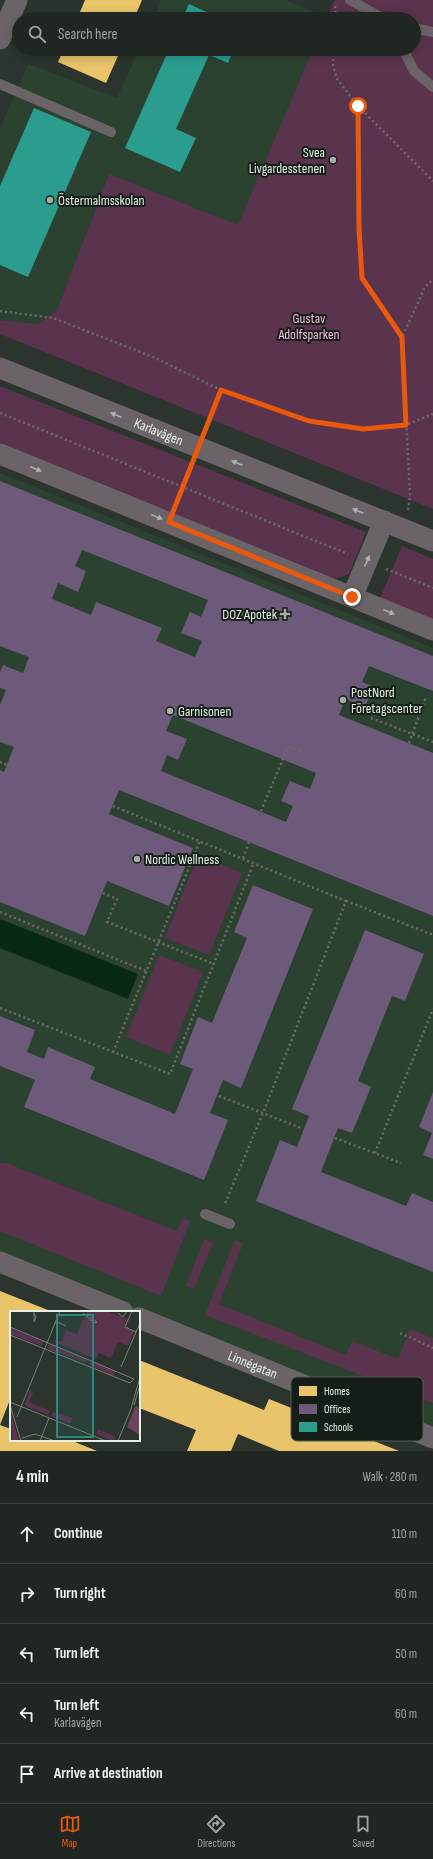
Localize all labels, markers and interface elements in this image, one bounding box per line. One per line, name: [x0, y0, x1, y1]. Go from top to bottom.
search box: [12, 12, 421, 56]
icon: search: [26, 23, 48, 45]
text: Search here: [58, 25, 118, 44]
route start: [349, 97, 367, 115]
place label: Svea Livgardesstenen: [249, 144, 325, 177]
marker: Svea Livgardesstenen: [328, 155, 338, 165]
place label: Östermalmsskolan: [58, 192, 145, 209]
marker: Östermalmsskolan: [45, 195, 55, 205]
park label: Gustav Adolfsparken: [277, 310, 340, 343]
one-way arrow: [110, 411, 122, 417]
street label: Karlavägen: [132, 414, 186, 449]
one-way arrow: [231, 459, 243, 465]
one-way arrow: [31, 466, 43, 472]
one-way arrow: [351, 507, 363, 513]
one-way arrow: [151, 515, 163, 521]
one-way arrow: [365, 554, 371, 566]
route end: [343, 588, 361, 606]
place label: DOZ Apotek: [222, 606, 278, 623]
marker: DOZ Apotek: [280, 609, 290, 619]
one-way arrow: [383, 609, 395, 615]
place label: PostNord Företagscenter: [351, 684, 423, 717]
marker: PostNord Företagscenter: [338, 695, 348, 705]
place label: Garnisonen: [178, 703, 231, 720]
marker: Garnisonen: [165, 706, 175, 716]
place label: Nordic Wellness: [145, 851, 219, 868]
marker: Nordic Wellness: [132, 854, 142, 864]
inset map: [10, 1311, 140, 1441]
street label: Linnégatan: [226, 1347, 280, 1382]
legend: [291, 1377, 423, 1441]
text: Homes: [324, 1385, 350, 1398]
text: Offices: [324, 1403, 351, 1416]
text: Schools: [324, 1421, 353, 1434]
text: 4 min: [16, 1467, 49, 1487]
text: Walk · 280 m: [363, 1469, 417, 1485]
icon: ahead: [16, 1523, 38, 1545]
text: Continue: [54, 1524, 103, 1543]
text: 110 m: [392, 1526, 417, 1542]
icon: right: [16, 1583, 38, 1605]
text: Turn right: [54, 1584, 106, 1603]
text: 60 m: [395, 1586, 417, 1602]
icon: left: [16, 1643, 38, 1665]
text: Turn left: [54, 1644, 99, 1663]
text: 50 m: [396, 1646, 417, 1662]
text: Turn left: [54, 1696, 99, 1715]
icon: left: [16, 1703, 38, 1725]
text: 60 m: [395, 1706, 417, 1722]
text: Karlavägen: [54, 1715, 102, 1731]
icon: arrive: [16, 1763, 38, 1785]
text: Arrive at destination: [54, 1764, 163, 1783]
tab: Map: [59, 1813, 81, 1850]
tab: Directions: [198, 1813, 235, 1850]
tab: Saved: [352, 1813, 374, 1850]

